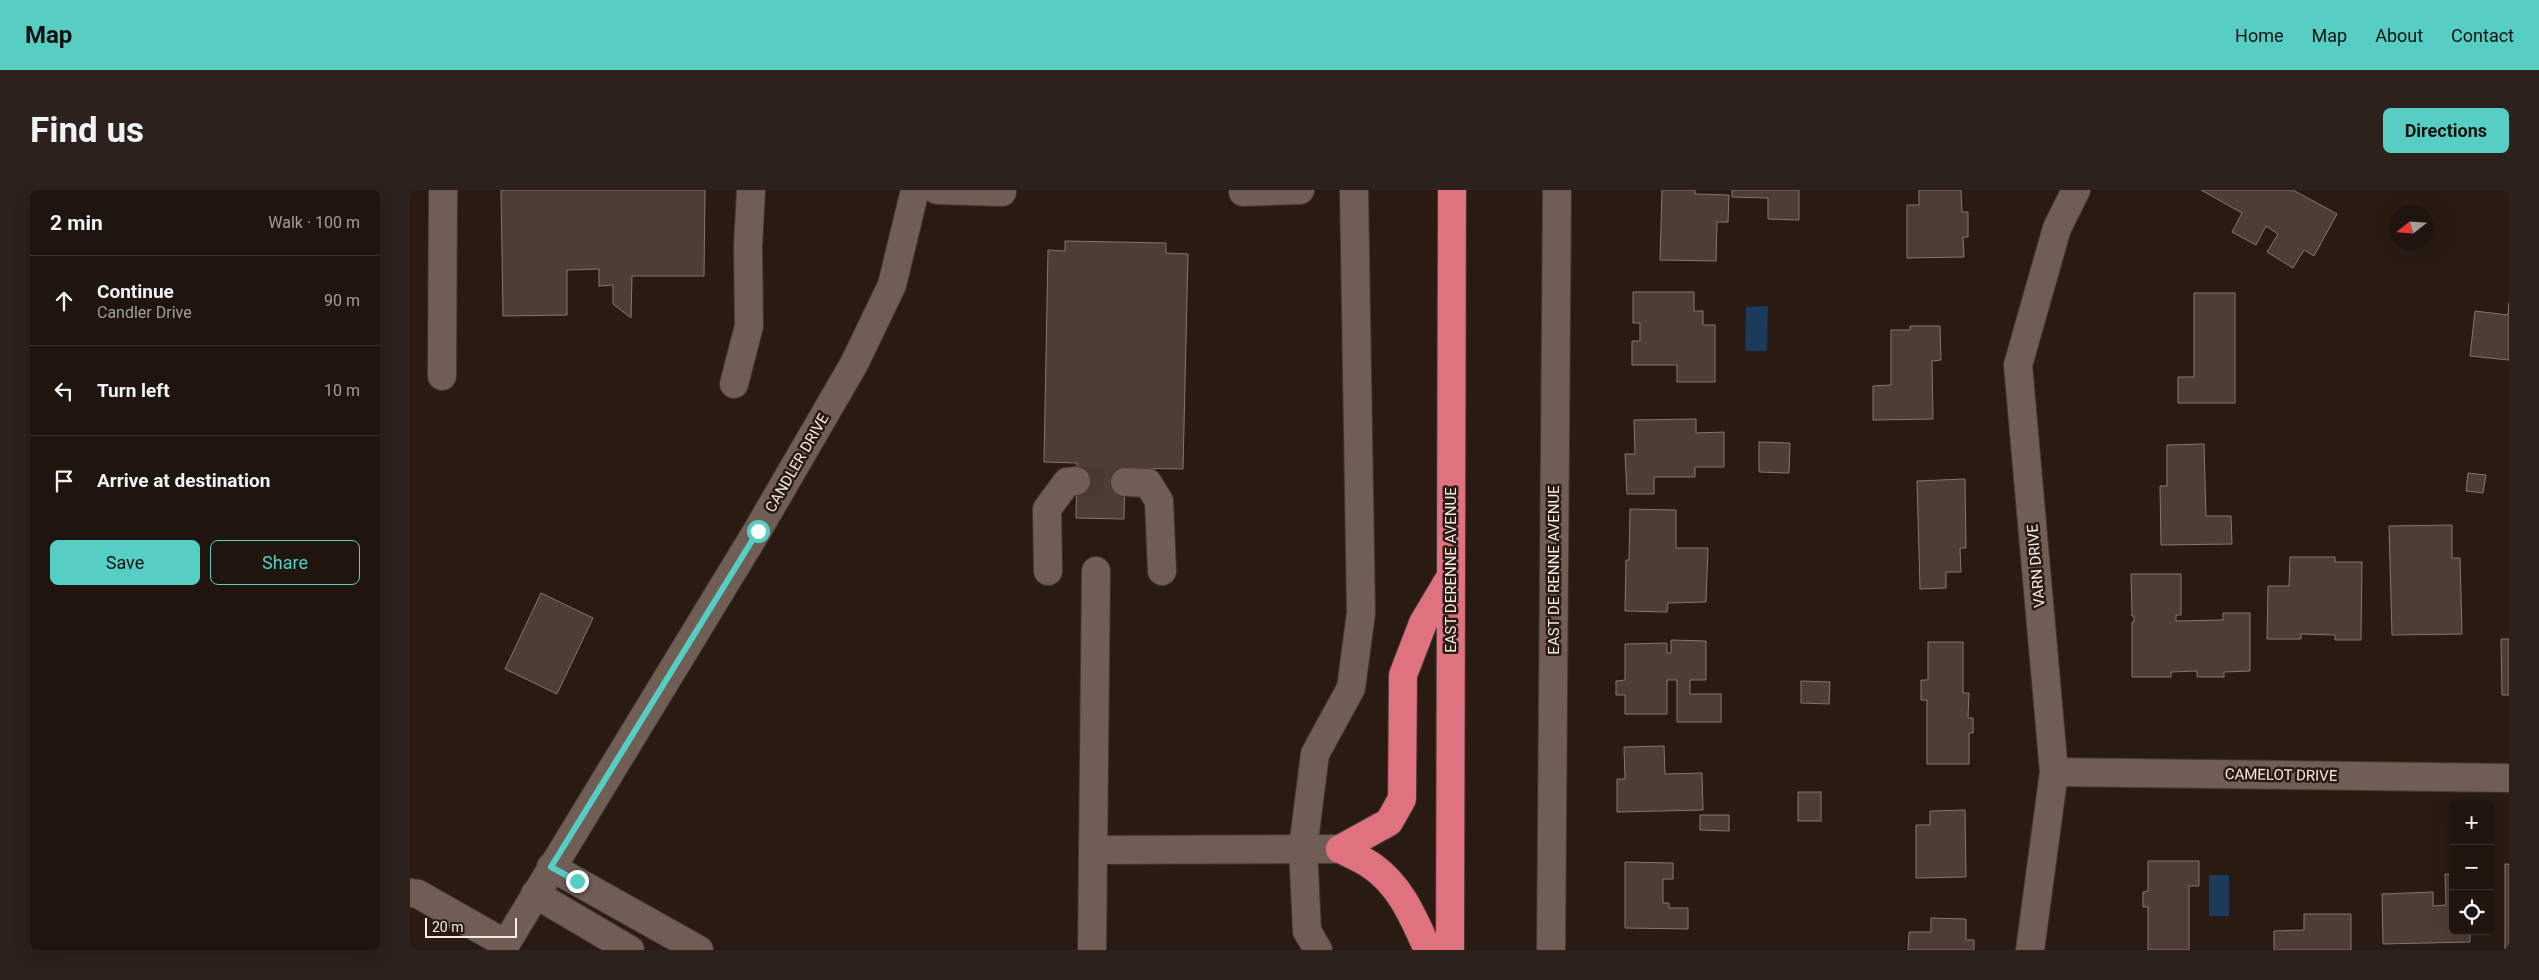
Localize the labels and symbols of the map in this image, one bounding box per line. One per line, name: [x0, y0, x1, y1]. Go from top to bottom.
north arrow: [2389, 205, 2434, 250]
street label: CANDLER DRIVE: [761, 410, 833, 516]
street label: EAST DE RENNE AVENUE: [1545, 485, 1563, 655]
street label: EAST DERENNE AVENUE: [1442, 487, 1460, 653]
route start: [747, 520, 770, 543]
street label: VARN DRIVE: [2023, 523, 2049, 608]
street label: CAMELOT DRIVE: [2225, 765, 2338, 785]
route end: [566, 870, 589, 893]
scale bar: [425, 915, 518, 938]

